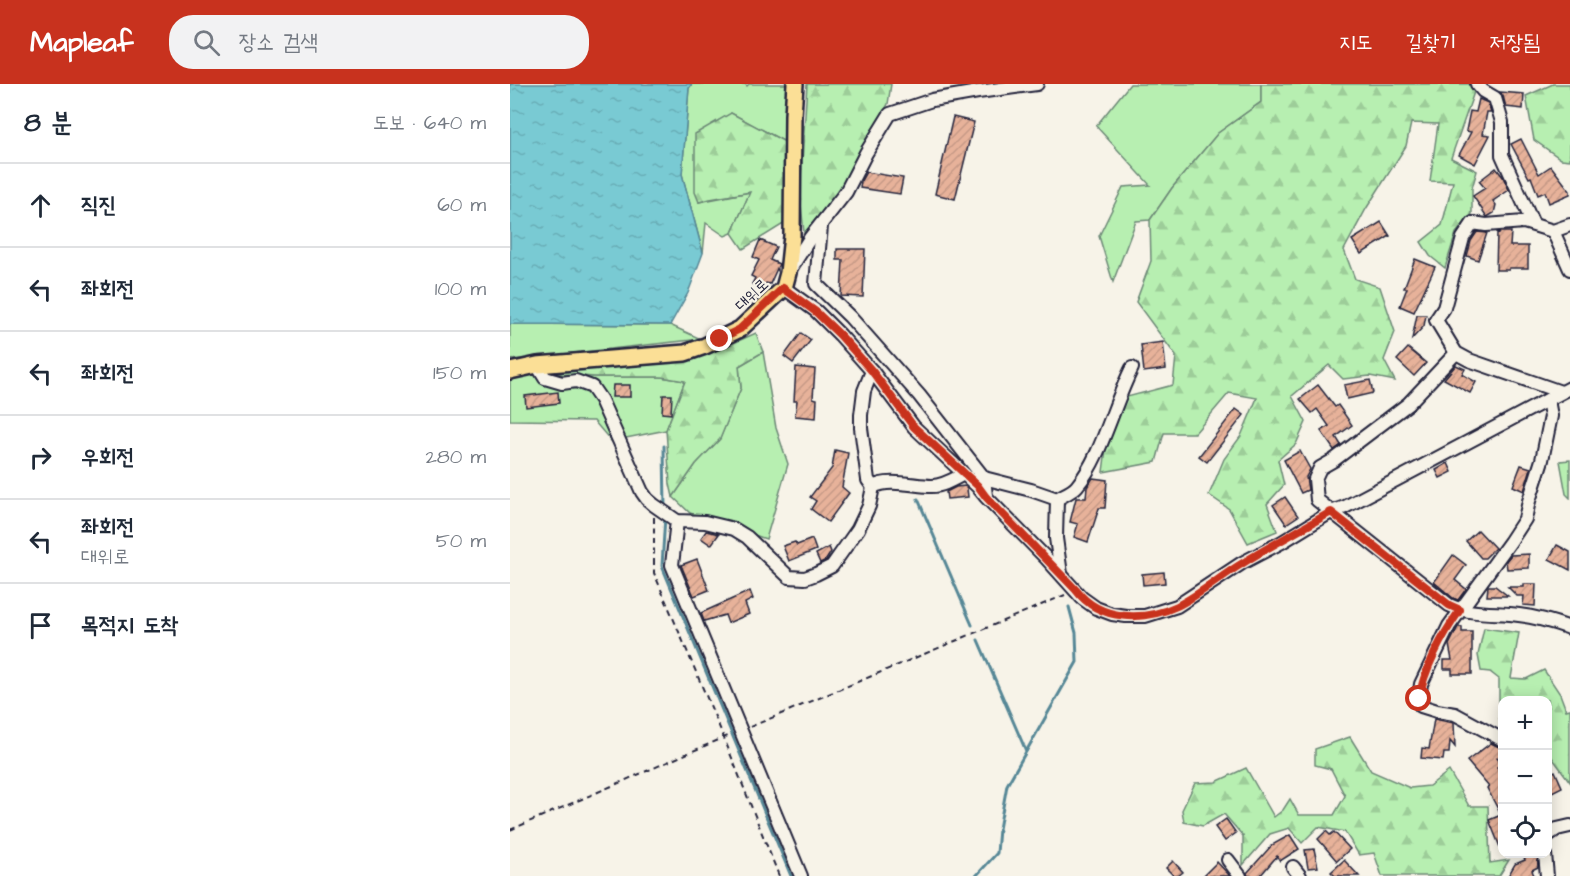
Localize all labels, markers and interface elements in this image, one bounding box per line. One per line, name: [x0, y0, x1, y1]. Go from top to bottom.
search box: [169, 15, 589, 69]
text: Mapleaf: [30, 23, 133, 62]
icon: search: [190, 26, 223, 59]
text: 장소 검색: [238, 27, 318, 58]
text: 지도: [1339, 28, 1373, 57]
text: 길찾기: [1406, 28, 1456, 57]
text: 저장됨: [1489, 28, 1540, 57]
text: 8 분: [24, 105, 72, 141]
text: 도보 · 640 m: [373, 109, 486, 137]
icon: ahead: [24, 189, 57, 222]
text: 직진: [81, 190, 116, 221]
text: 60 m: [437, 191, 486, 219]
icon: left: [24, 273, 57, 306]
text: 좌회전: [81, 274, 134, 305]
street label: 대위로: [730, 274, 773, 316]
text: 100 m: [435, 275, 486, 303]
route end: [706, 325, 732, 351]
icon: left: [24, 357, 57, 390]
text: 좌회전: [81, 358, 134, 389]
text: 150 m: [433, 359, 486, 387]
icon: right: [24, 441, 57, 474]
text: 우회전: [81, 442, 134, 473]
text: 280 m: [425, 443, 486, 471]
text: 좌회전: [81, 512, 134, 543]
icon: left: [24, 525, 57, 558]
text: 50 m: [436, 527, 486, 555]
text: 대위로: [81, 543, 129, 571]
icon: arrive: [24, 609, 57, 642]
text: 목적지 도착: [81, 610, 178, 641]
route start: [1405, 685, 1431, 711]
map controls: [1498, 696, 1552, 858]
button: +: [1498, 696, 1552, 750]
button: −: [1498, 750, 1552, 804]
button: locate: [1498, 804, 1552, 858]

